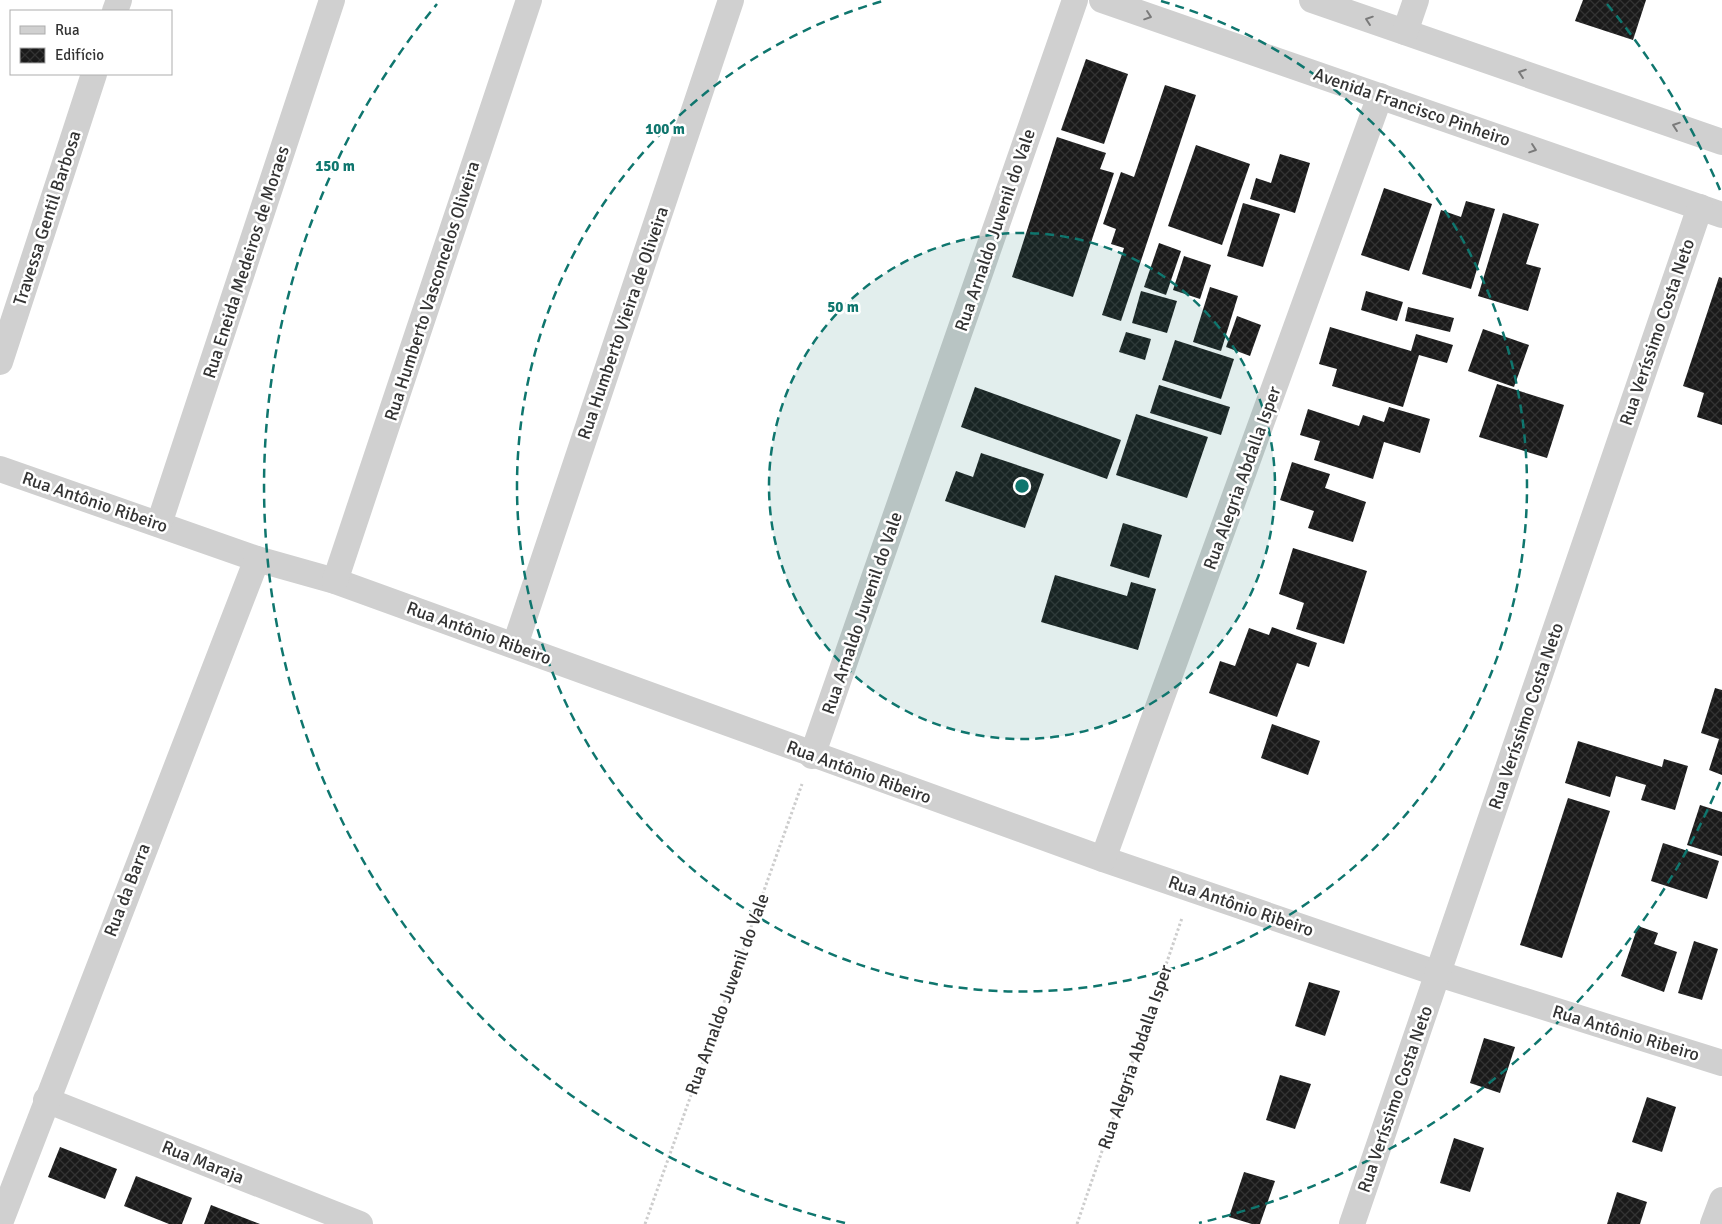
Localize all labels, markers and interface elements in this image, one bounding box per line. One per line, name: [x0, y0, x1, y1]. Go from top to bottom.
legend: [10, 10, 172, 75]
one-way arrow: [1143, 10, 1152, 20]
one-way arrow: [1365, 15, 1373, 25]
text: Rua: [55, 21, 80, 39]
text: Edifício: [55, 46, 104, 64]
street label: Avenida Francisco Pinheiro: [1311, 63, 1513, 151]
one-way arrow: [1519, 68, 1527, 78]
text: 100 m: [645, 120, 685, 138]
one-way arrow: [1672, 121, 1681, 131]
street label: Rua Arnaldo Juvenil do Vale: [950, 126, 1040, 334]
street label: Travessa Gentil Barbosa: [8, 128, 86, 308]
street label: Rua Eneida Medeiros de Moraes: [198, 143, 294, 381]
one-way arrow: [1528, 143, 1537, 153]
text: 150 m: [315, 157, 355, 175]
street label: Rua Humberto Vasconcelos Oliveira: [380, 158, 484, 424]
street label: Rua Humberto Vieira de Oliveira: [573, 204, 673, 442]
street label: Rua Veríssimo Costa Neto: [1615, 236, 1699, 428]
text: 50 m: [827, 298, 859, 316]
street label: Rua Alegria Abdalla Isper: [1199, 383, 1286, 573]
street label: Rua Antônio Ribeiro: [19, 467, 171, 537]
centre of rings: [1013, 477, 1031, 495]
street label: Rua Arnaldo Juvenil do Vale: [817, 509, 907, 717]
street label: Rua Antônio Ribeiro: [404, 597, 554, 669]
street label: Rua Veríssimo Costa Neto: [1484, 620, 1568, 812]
street label: Rua Antônio Ribeiro: [784, 736, 934, 808]
street label: Rua da Barra: [99, 840, 155, 940]
street label: Rua Antônio Ribeiro: [1165, 871, 1317, 941]
street label: Rua Arnaldo Juvenil do Vale: [680, 890, 774, 1098]
street label: Rua Alegria Abdalla Isper: [1093, 962, 1177, 1152]
street label: Rua Antônio Ribeiro: [1550, 1000, 1702, 1066]
street label: Rua Veríssimo Costa Neto: [1353, 1003, 1437, 1195]
street label: Rua Maraja: [159, 1136, 247, 1188]

